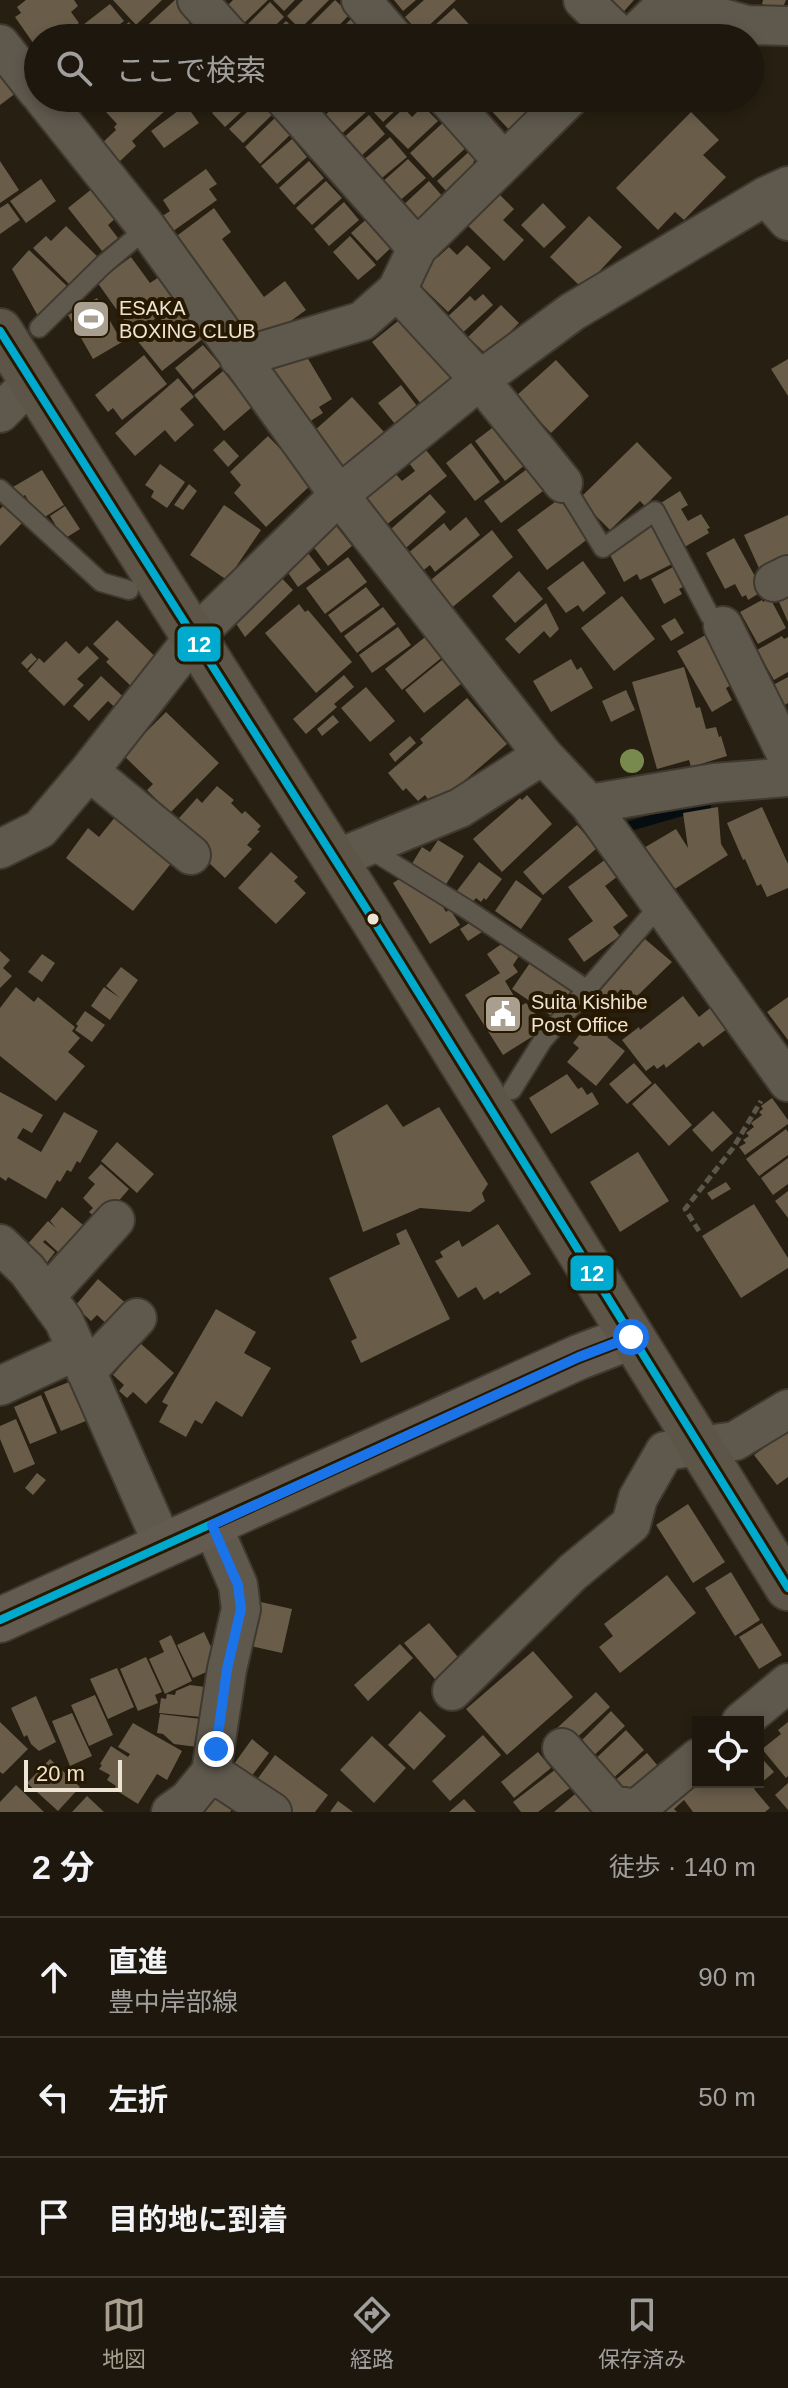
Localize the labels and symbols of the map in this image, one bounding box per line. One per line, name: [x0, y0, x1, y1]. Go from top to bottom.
place label: ESAKA BOXING CLUB: [119, 297, 256, 342]
sports icon: ESAKA BOXING CLUB: [70, 298, 112, 340]
line badge: 12: [176, 625, 222, 663]
text: 12: [187, 632, 211, 657]
unlabelled marker: [365, 911, 381, 927]
place label: Suita Kishibe Post Office: [531, 991, 648, 1036]
public building icon: Suita Kishibe Post Office: [482, 993, 524, 1035]
line badge: 12: [569, 1254, 615, 1292]
text: 12: [580, 1261, 604, 1286]
route start: [613, 1319, 649, 1355]
route end: [198, 1731, 234, 1767]
scale bar: [24, 1756, 122, 1792]

